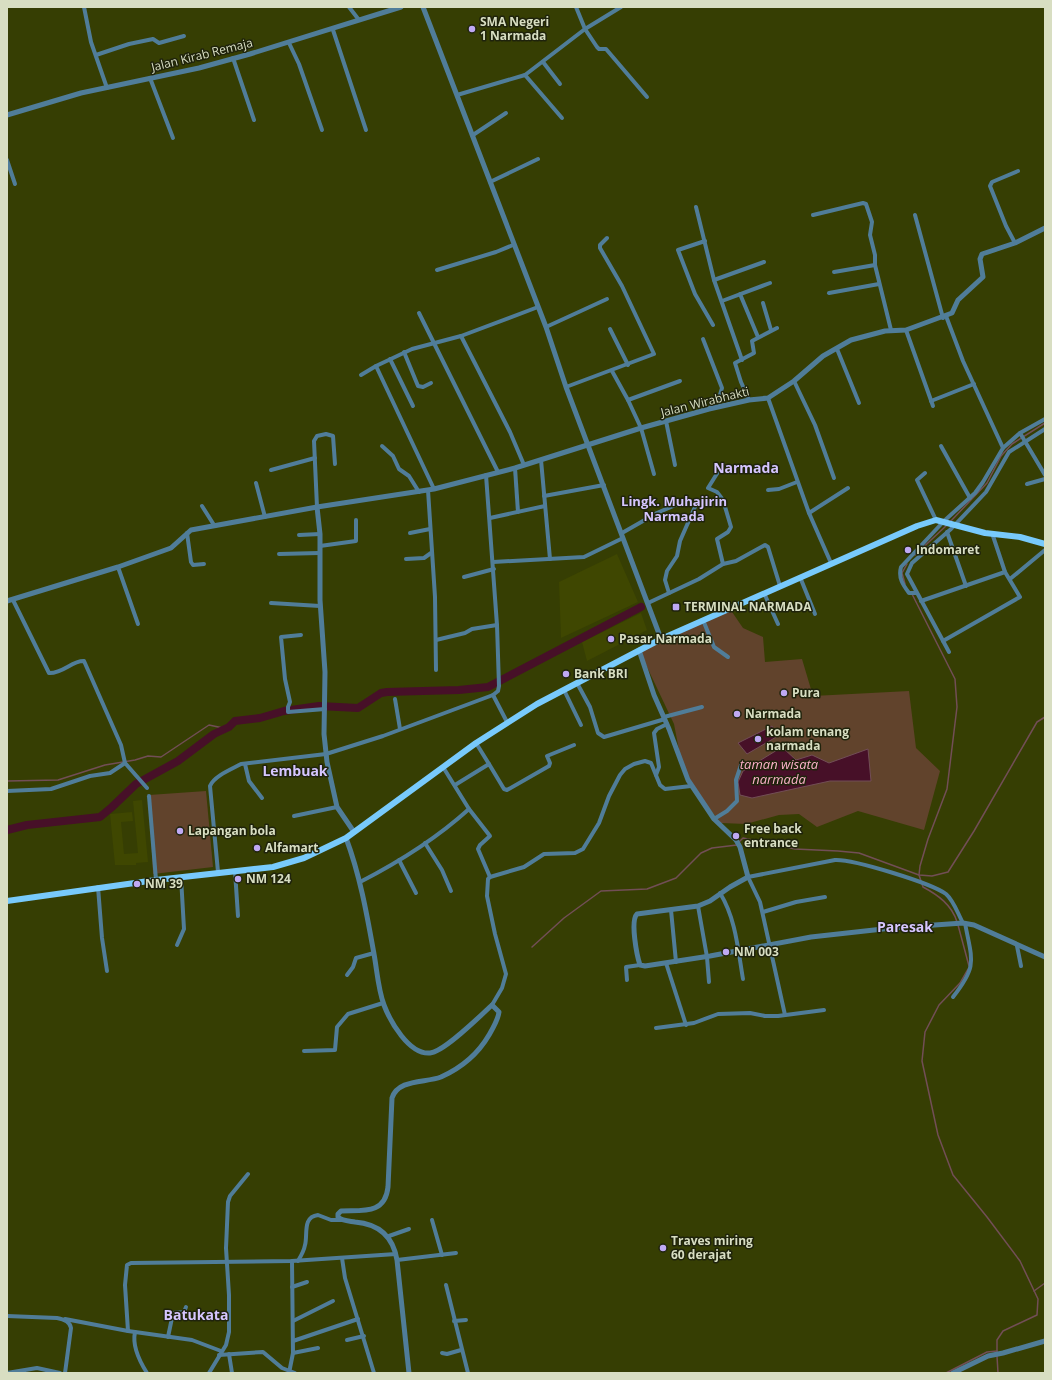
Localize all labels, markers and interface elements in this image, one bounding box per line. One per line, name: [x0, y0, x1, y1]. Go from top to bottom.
place label: SMA Negeri 1 Narmada: [480, 13, 549, 44]
marker: SMA Negeri 1 Narmada: [467, 24, 477, 34]
street label: Jalan Kirab Remaja: [148, 34, 254, 76]
street label: Jalan Wirabhakti: [658, 382, 751, 421]
district label: Narmada: [713, 458, 779, 477]
district label: Lingk. Muhajirin Narmada: [621, 492, 727, 525]
place label: Indomaret: [916, 541, 980, 558]
marker: Indomaret: [903, 545, 913, 555]
place label: TERMINAL NARMADA: [684, 598, 812, 615]
marker: TERMINAL NARMADA: [671, 602, 681, 612]
place label: Pasar Narmada: [619, 630, 712, 647]
marker: Pasar Narmada: [606, 634, 616, 644]
place label: Bank BRI: [574, 665, 628, 682]
marker: Bank BRI: [561, 669, 571, 679]
place label: Pura: [792, 684, 820, 701]
marker: Pura: [779, 688, 789, 698]
place label: Narmada: [745, 705, 801, 722]
marker: Narmada: [732, 709, 742, 719]
place label: kolam renang narmada: [766, 723, 849, 754]
marker: kolam renang narmada: [753, 734, 763, 744]
water label: taman wisata narmada: [740, 755, 819, 788]
district label: Lembuak: [262, 761, 328, 780]
place label: Free back entrance: [744, 820, 802, 851]
place label: Lapangan bola: [188, 822, 276, 839]
marker: Lapangan bola: [175, 826, 185, 836]
marker: Free back entrance: [731, 831, 741, 841]
place label: Alfamart: [265, 839, 319, 856]
marker: Alfamart: [252, 843, 262, 853]
place label: NM 124: [246, 870, 291, 887]
marker: NM 124: [233, 874, 243, 884]
place label: NM 39: [145, 875, 183, 892]
marker: NM 39: [132, 879, 142, 889]
district label: Paresak: [877, 917, 933, 936]
place label: NM 003: [734, 943, 779, 960]
marker: NM 003: [721, 947, 731, 957]
place label: Traves miring 60 derajat: [671, 1232, 753, 1263]
marker: Traves miring 60 derajat: [658, 1243, 668, 1253]
district label: Batukata: [164, 1305, 228, 1324]

